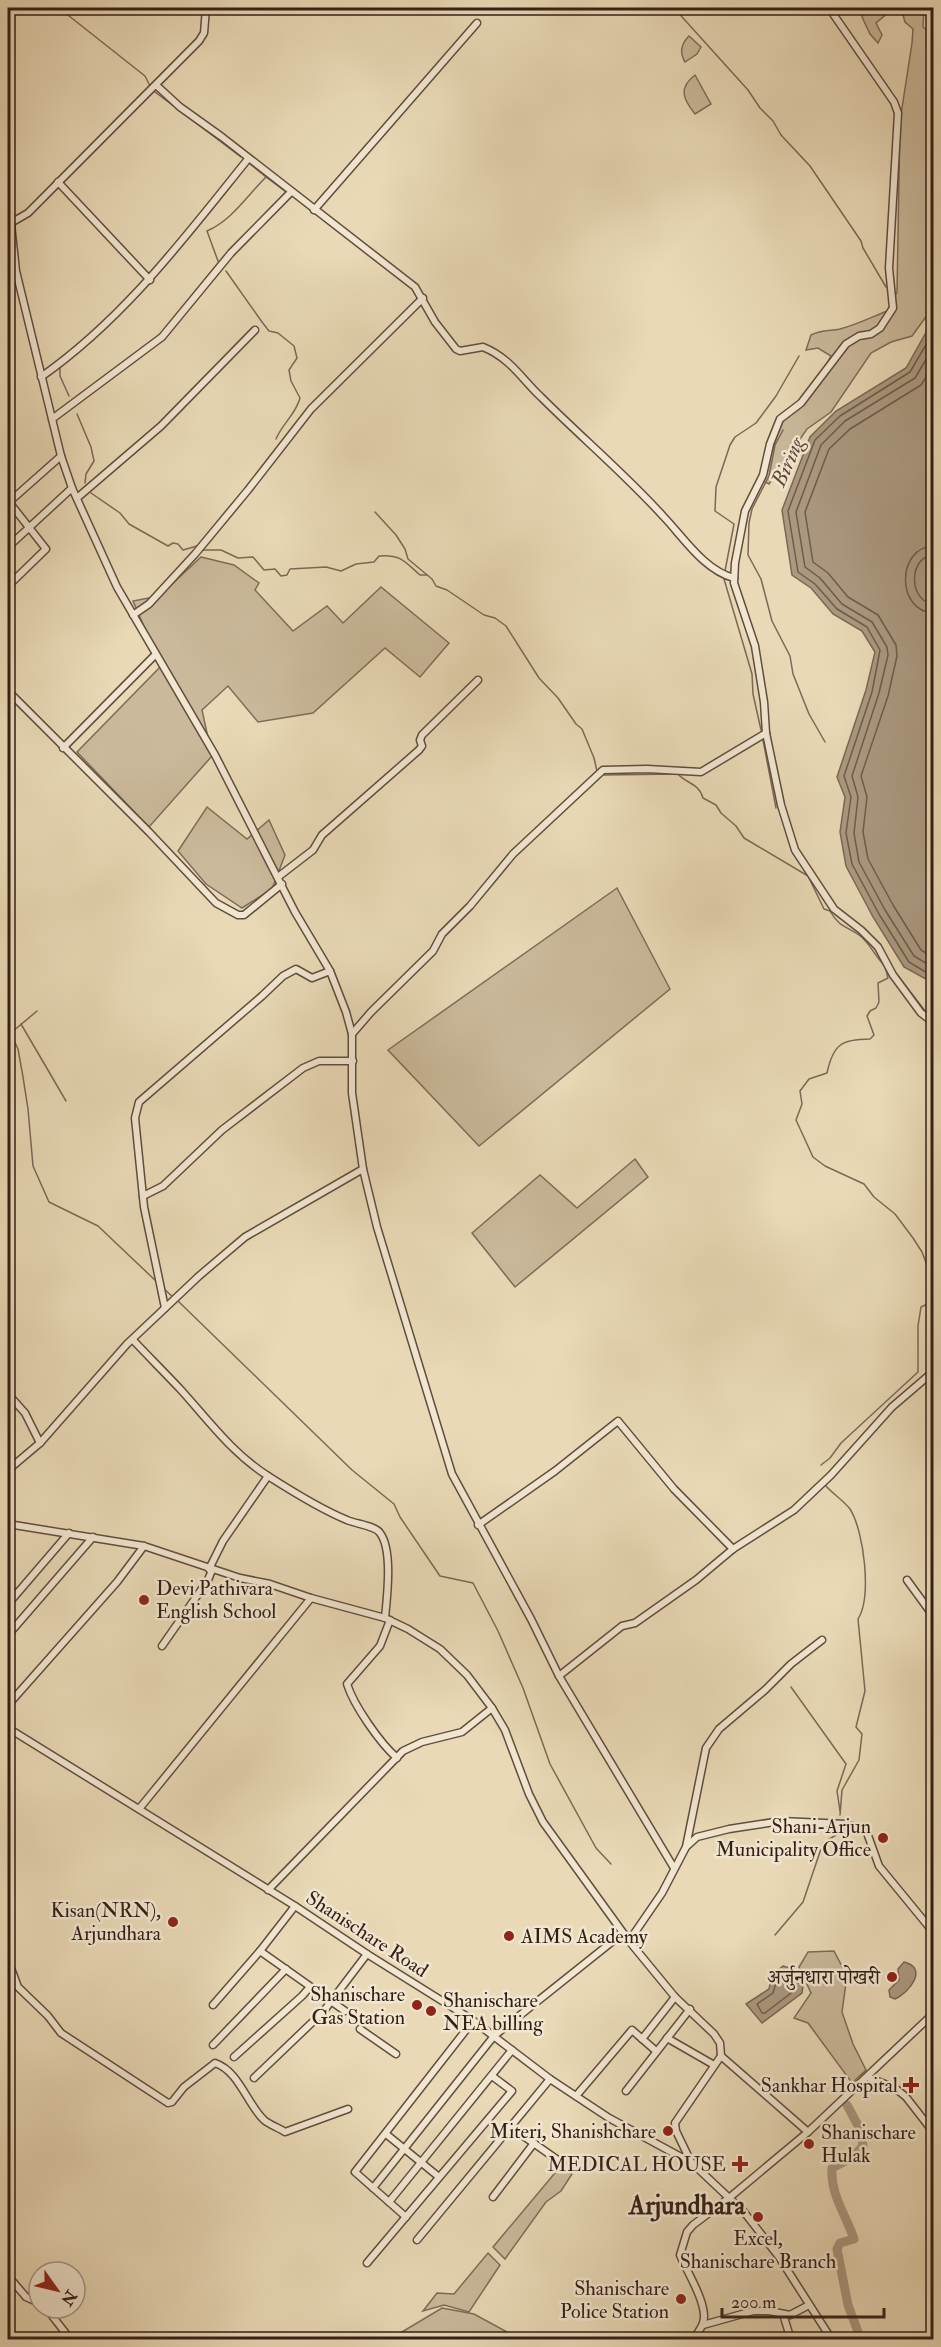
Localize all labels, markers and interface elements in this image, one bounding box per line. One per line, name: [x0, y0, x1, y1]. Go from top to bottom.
water label: Biring: [765, 432, 811, 492]
place label: Devi Pathivara English School: [156, 1576, 276, 1624]
marker: Devi Pathivara English School: [137, 1593, 151, 1607]
place label: Shani-Arjun Municipality Office: [716, 1814, 871, 1863]
marker: Shani-Arjun Municipality Office: [876, 1831, 890, 1845]
street label: Shanischare Road: [301, 1885, 433, 1983]
place label: Kisan(NRN), Arjundhara: [51, 1898, 162, 1946]
marker: Kisan(NRN), Arjundhara: [166, 1915, 180, 1929]
place label: AIMS Academy: [520, 1924, 649, 1949]
marker: AIMS Academy: [502, 1929, 516, 1943]
place label: अर्जुनधारा पोखरी: [767, 1965, 881, 1991]
marker: अर्जुनधारा पोखरी: [885, 1970, 899, 1984]
place label: Shanischare Gas Station: [310, 1982, 405, 2030]
place label: Shanischare NEA billing: [443, 1988, 544, 2036]
marker: Shanischare Gas Station: [410, 1998, 424, 2012]
marker: Shanischare NEA billing: [424, 2004, 438, 2018]
place label: Sankhar Hospital: [761, 2073, 898, 2099]
marker: Sankhar Hospital: [902, 2076, 920, 2094]
place label: Miteri, Shanishchare: [490, 2119, 656, 2144]
place label: Shanischare Hulak: [821, 2120, 916, 2168]
marker: Miteri, Shanishchare: [661, 2124, 675, 2138]
marker: Shanischare Hulak: [802, 2137, 816, 2151]
place label: MEDICAL HOUSE: [547, 2152, 726, 2177]
marker: MEDICAL HOUSE: [731, 2155, 749, 2173]
district label: Arjundhara: [628, 2190, 747, 2222]
marker: Excel, Shanischare Branch: [751, 2210, 765, 2224]
place label: Excel, Shanischare Branch: [680, 2226, 837, 2274]
north arrow: [27, 2260, 87, 2320]
place label: Shanischare Police Station: [560, 2276, 669, 2324]
scale bar: [722, 2281, 884, 2319]
text: N: [56, 2285, 81, 2310]
text: 200 m: [731, 2291, 776, 2314]
marker: Shanischare Police Station: [674, 2292, 688, 2306]

